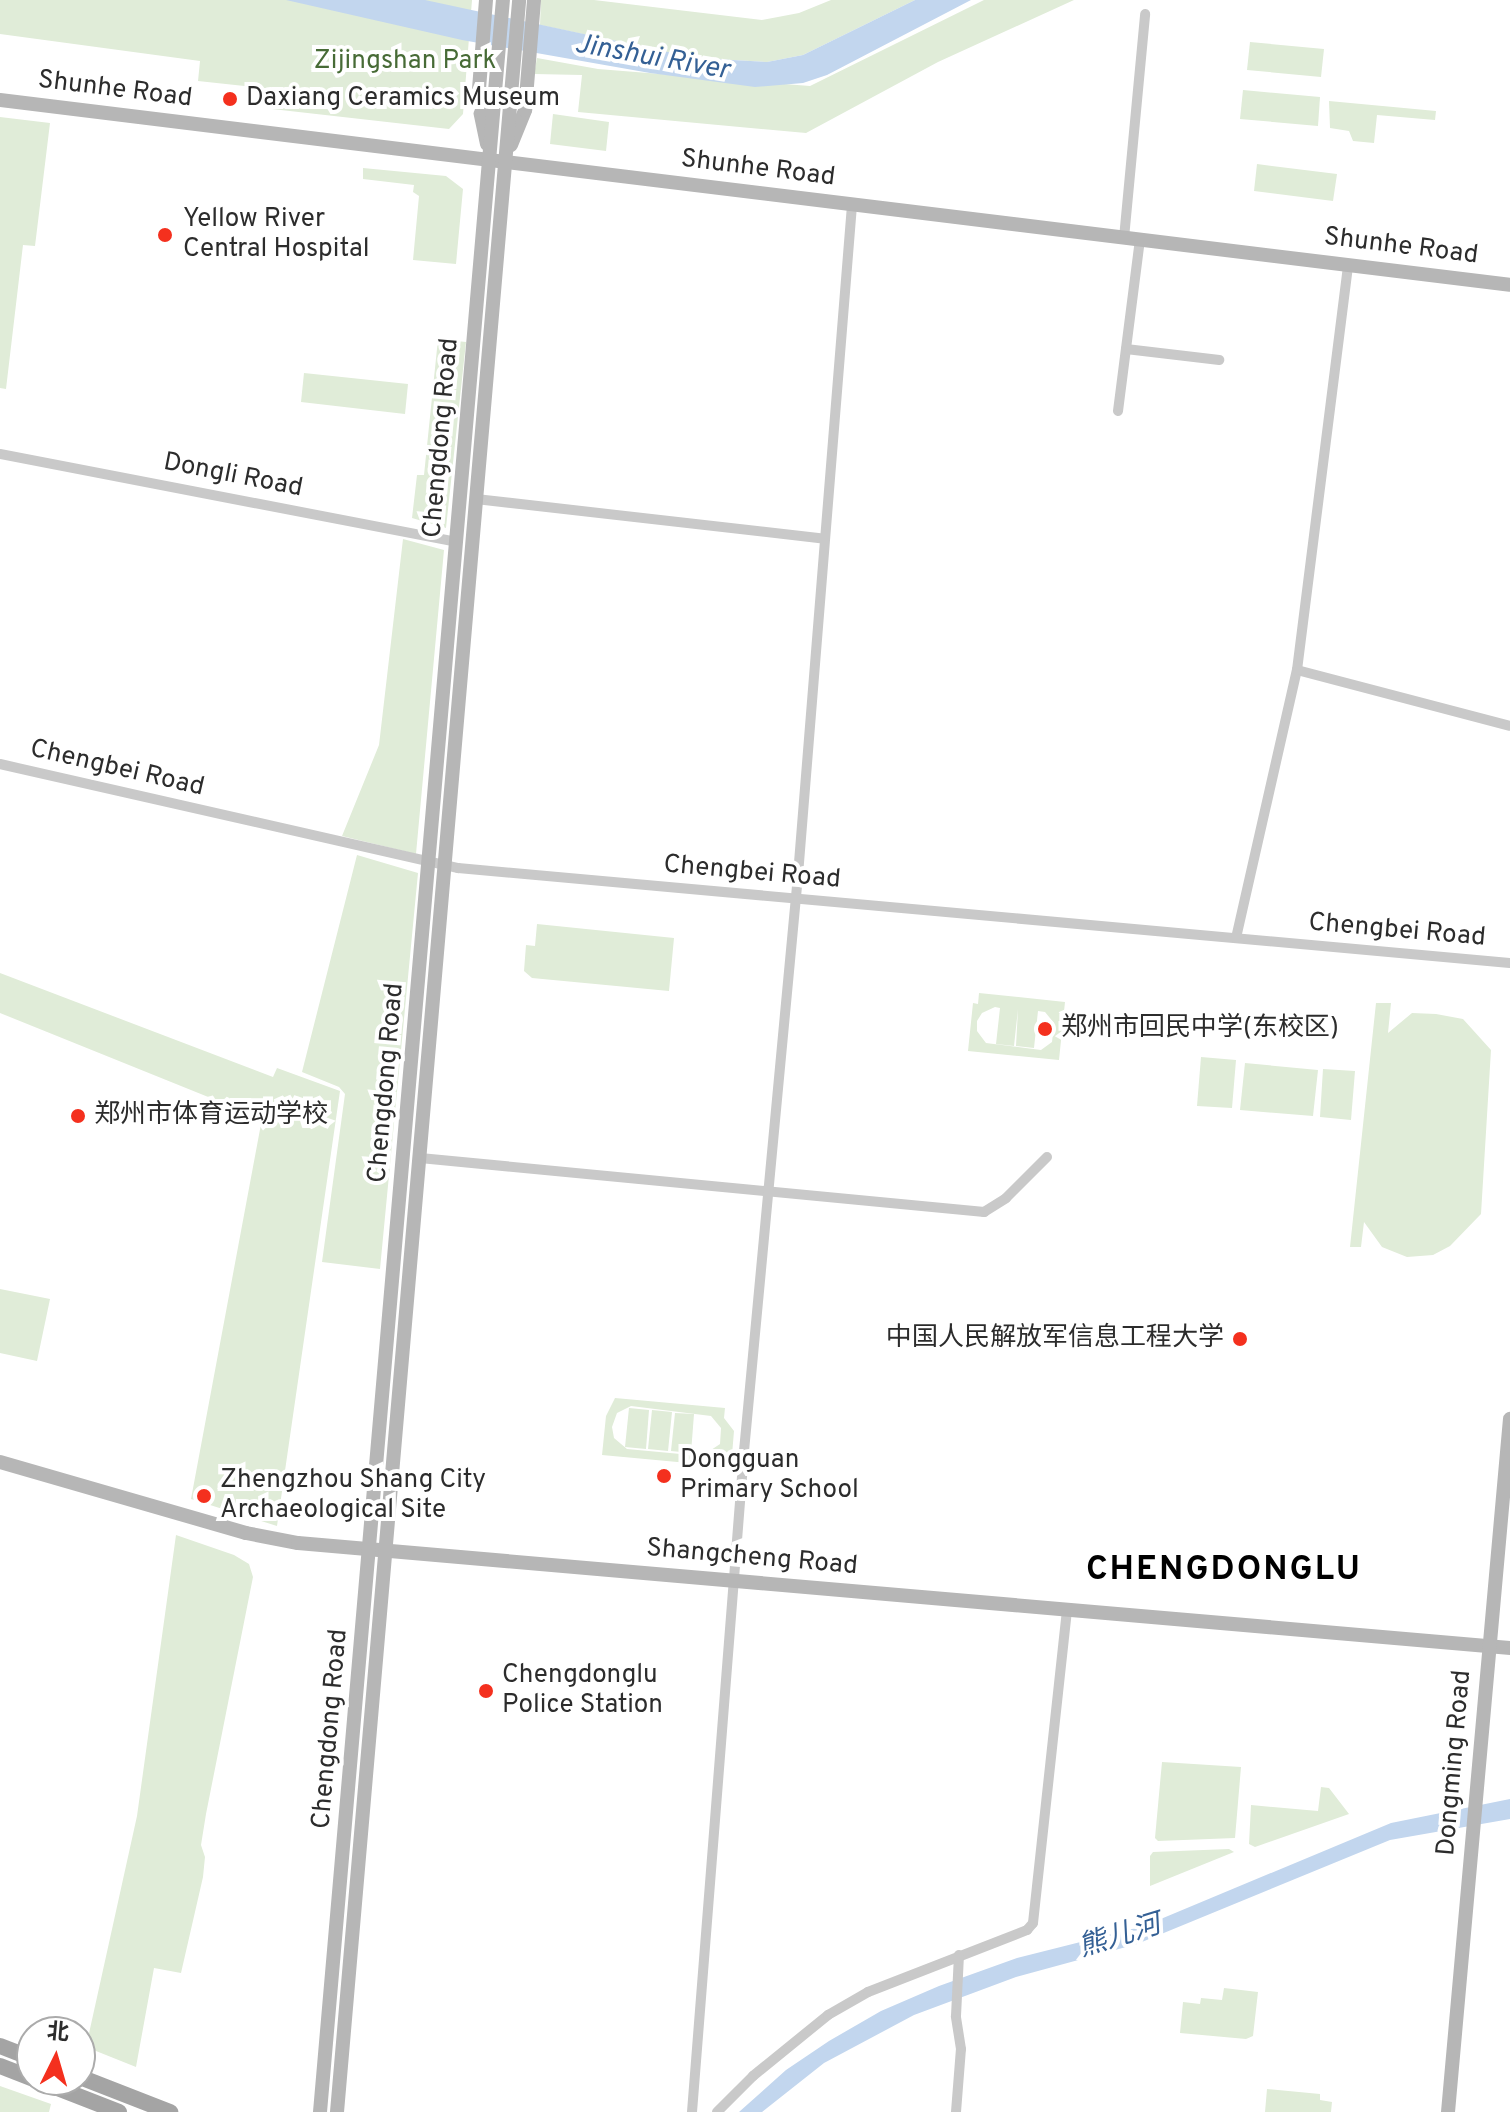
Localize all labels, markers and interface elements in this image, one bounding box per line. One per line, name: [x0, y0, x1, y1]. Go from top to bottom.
water label: Jinshui River: [572, 28, 732, 88]
park label: Zijingshan Park: [314, 46, 496, 78]
street label: Shunhe Road: [36, 65, 194, 115]
place label: Daxiang Ceramics Museum: [246, 83, 560, 115]
marker: Daxiang Ceramics Museum: [221, 90, 239, 108]
street label: Shunhe Road: [679, 144, 837, 194]
place label: Yellow River Central Hospital: [183, 204, 369, 266]
street label: Shunhe Road: [1322, 222, 1480, 272]
marker: Yellow River Central Hospital: [154, 224, 176, 246]
street label: Chengdong Road: [418, 337, 466, 539]
street label: Dongli Road: [161, 447, 305, 505]
street label: Chengbei Road: [27, 734, 207, 804]
street label: Chengbei Road: [662, 850, 842, 896]
street label: Chengbei Road: [1307, 908, 1487, 954]
street label: Chengdong Road: [363, 982, 411, 1184]
place label: 郑州市回民中学(东校区): [1061, 1013, 1339, 1045]
marker: 郑州市回民中学(东校区): [1036, 1020, 1054, 1038]
place label: 郑州市体育运动学校: [94, 1100, 328, 1132]
marker: 郑州市体育运动学校: [69, 1107, 87, 1125]
place label: 中国人民解放军信息工程大学: [886, 1323, 1224, 1355]
marker: 中国人民解放军信息工程大学: [1231, 1330, 1249, 1348]
place label: Dongguan Primary School: [680, 1445, 859, 1506]
place label: Zhengzhou Shang City Archaeological Site: [220, 1465, 486, 1526]
marker: Dongguan Primary School: [655, 1467, 673, 1485]
marker: Zhengzhou Shang City Archaeological Site: [195, 1487, 213, 1505]
street label: Shangcheng Road: [645, 1533, 859, 1583]
district label: CHENGDONGLU: [1086, 1551, 1362, 1591]
street label: Chengdong Road: [307, 1628, 355, 1830]
place label: Chengdonglu Police Station: [502, 1660, 663, 1722]
street label: Dongming Road: [1431, 1669, 1479, 1857]
marker: Chengdonglu Police Station: [477, 1682, 495, 1700]
water label: 熊儿河: [1075, 1909, 1165, 1965]
north arrow: [16, 2016, 96, 2096]
text: 北: [46, 2019, 70, 2048]

